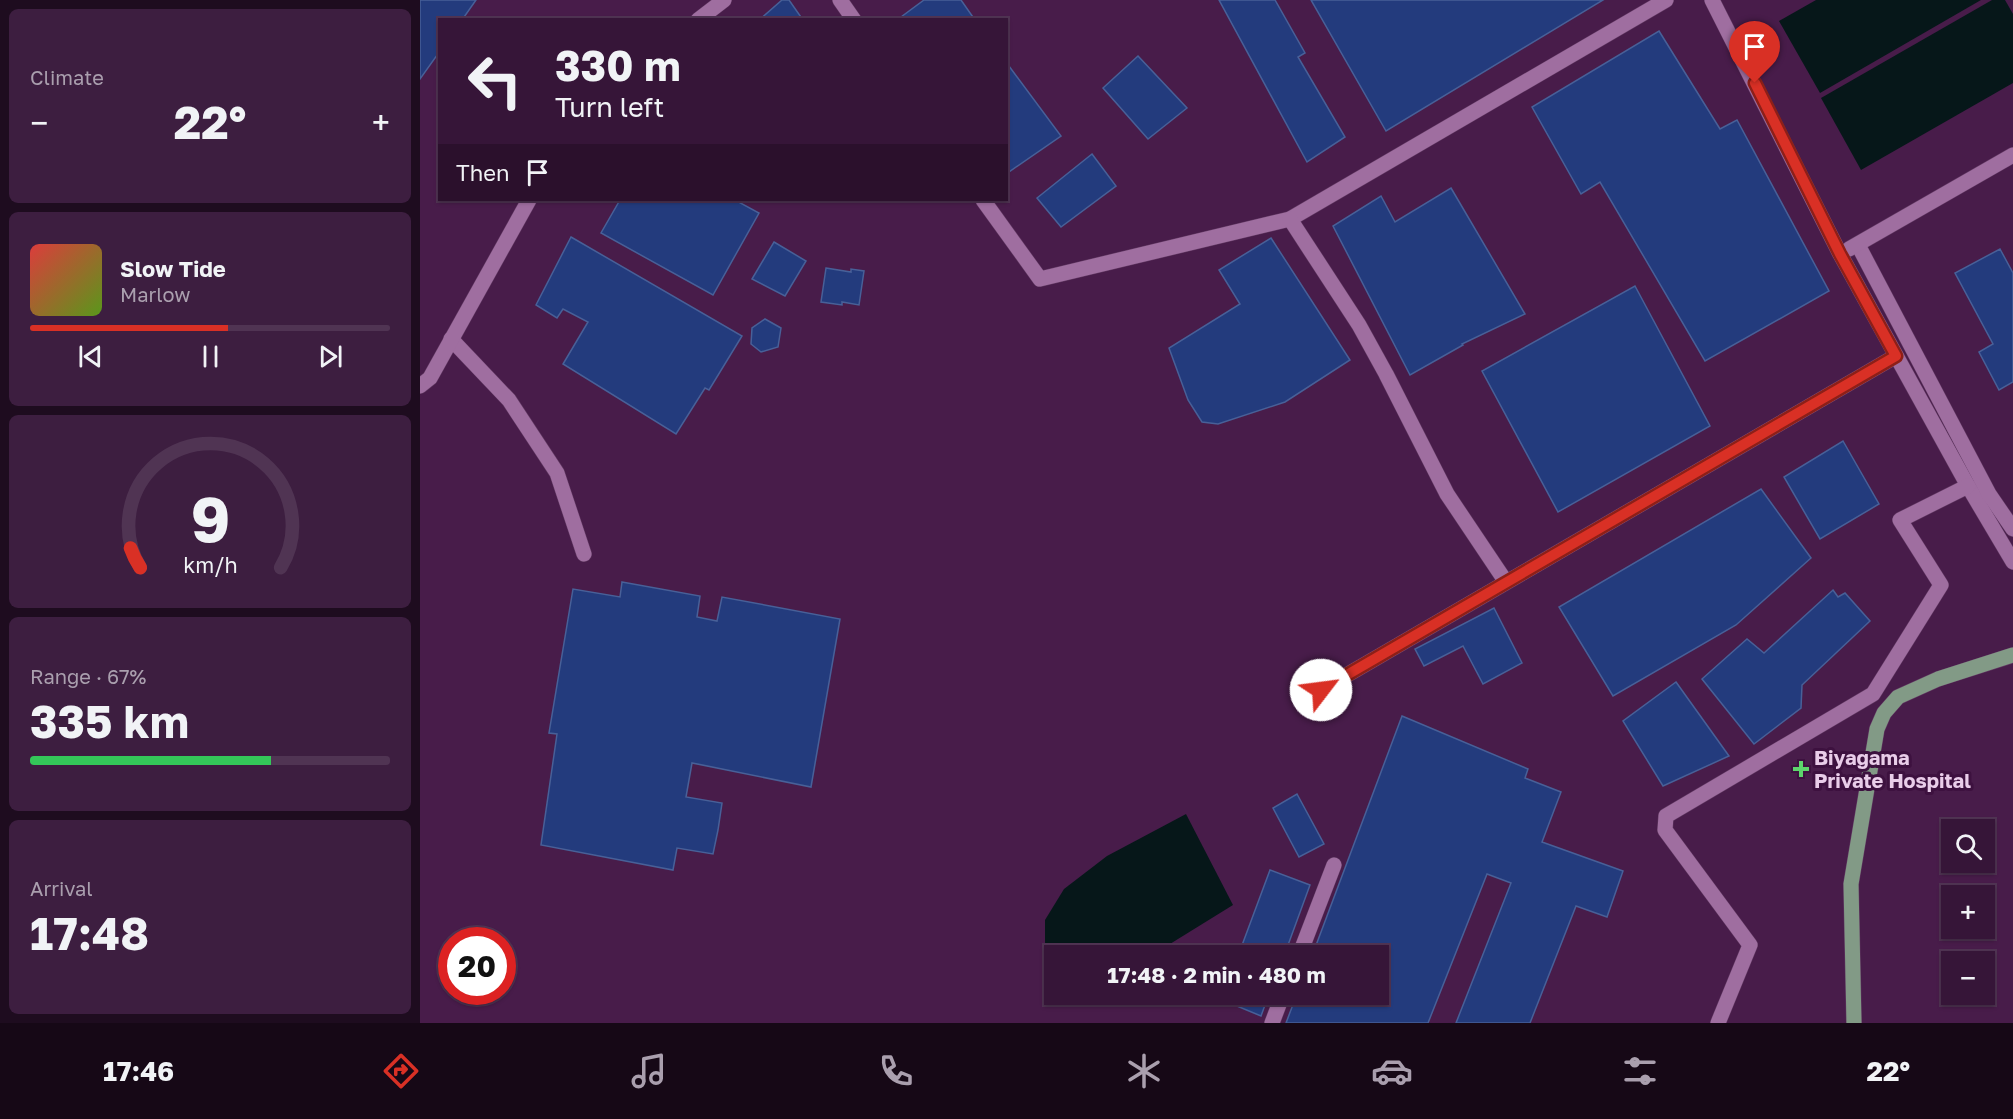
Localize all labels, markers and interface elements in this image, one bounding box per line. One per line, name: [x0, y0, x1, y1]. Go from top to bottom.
pin: [1729, 21, 1780, 83]
icon: arrive: [1738, 30, 1771, 63]
text: 330 m: [555, 40, 681, 90]
icon: left: [456, 42, 534, 120]
text: Climate: [30, 65, 104, 89]
text: Turn left: [555, 91, 664, 123]
text: 22°: [174, 95, 246, 149]
text: −: [30, 103, 48, 142]
text: +: [372, 103, 390, 142]
icon: arrive: [521, 156, 554, 189]
text: Then: [456, 159, 509, 186]
text: Slow Tide: [120, 255, 226, 282]
text: Marlow: [120, 282, 191, 306]
icon: previous: [74, 340, 107, 373]
icon: pause: [194, 340, 227, 373]
icon: next: [314, 340, 347, 373]
text: 9: [190, 482, 230, 557]
text: km/h: [183, 553, 237, 579]
position arrow: [1289, 658, 1353, 722]
text: Range · 67%: [30, 664, 146, 688]
text: 335 km: [30, 694, 189, 748]
place label: Biyagama Private Hospital: [1814, 745, 1971, 792]
marker: Biyagama Private Hospital: [1792, 760, 1810, 778]
map controls: [1941, 819, 1995, 1005]
button: search: [1941, 819, 1995, 873]
text: Arrival: [30, 876, 93, 900]
button: +: [1941, 885, 1995, 939]
text: 17:48: [30, 906, 149, 960]
speed limit sign: 20: [438, 927, 516, 1005]
button: −: [1941, 951, 1995, 1005]
text: 17:48 · 2 min · 480 m: [1107, 961, 1326, 988]
icon: directions: [380, 1050, 422, 1092]
icon: music: [628, 1050, 670, 1092]
icon: phone: [875, 1050, 917, 1092]
icon: climate: [1123, 1050, 1165, 1092]
icon: car: [1371, 1050, 1413, 1092]
icon: filters: [1619, 1050, 1661, 1092]
text: 17:46: [103, 1055, 174, 1087]
text: 22°: [1867, 1055, 1910, 1087]

